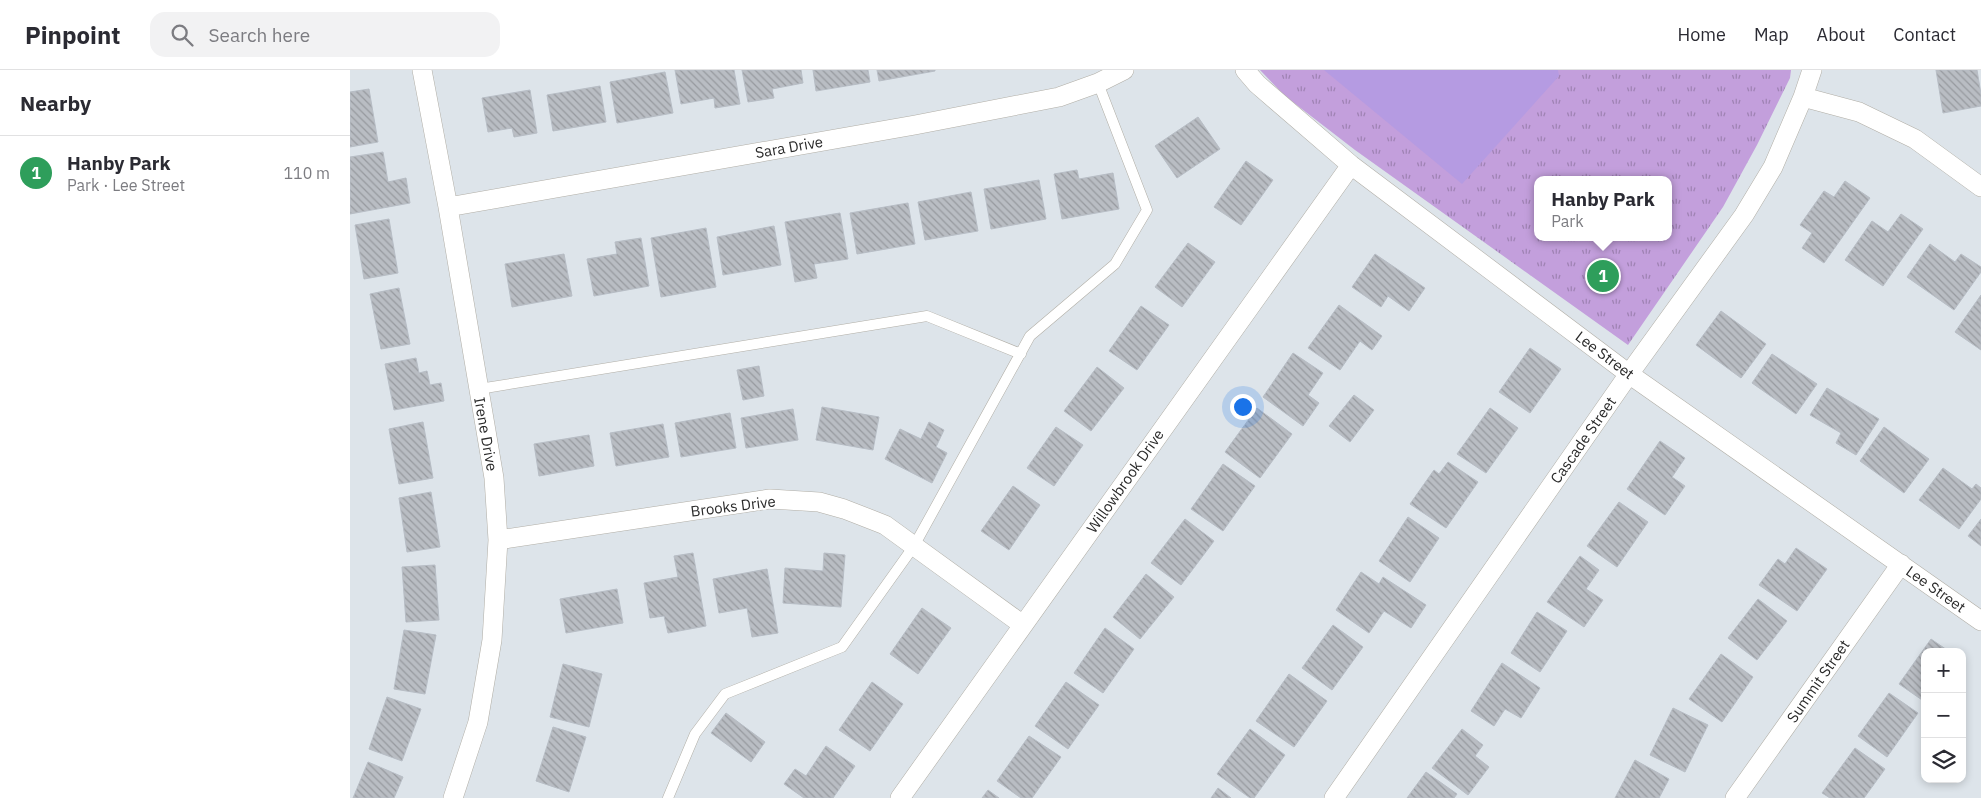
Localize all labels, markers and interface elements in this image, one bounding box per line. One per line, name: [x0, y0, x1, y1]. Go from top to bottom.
search box: [150, 12, 500, 57]
text: Pinpoint: [25, 19, 120, 51]
icon: search: [168, 21, 196, 49]
text: Search here: [208, 23, 310, 47]
text: Home: [1678, 23, 1726, 46]
text: Map: [1754, 23, 1789, 46]
text: About: [1817, 23, 1865, 46]
text: Contact: [1893, 23, 1956, 46]
text: Nearby: [20, 89, 91, 117]
street label: Sara Drive: [754, 132, 824, 162]
text: Hanby Park: [67, 151, 171, 175]
text: 1: [31, 163, 41, 183]
text: 110 m: [283, 163, 330, 183]
text: Park · Lee Street: [67, 175, 185, 195]
popup: [1534, 176, 1672, 241]
text: Hanby Park: [1551, 187, 1655, 211]
text: Park: [1551, 211, 1584, 231]
pin: 1: [1587, 257, 1619, 295]
street label: Lee Street: [1572, 327, 1638, 383]
street label: Cascade Street: [1546, 393, 1620, 487]
your location: [1230, 394, 1256, 420]
street label: Irene Drive: [470, 396, 502, 472]
street label: Willowbrook Drive: [1082, 425, 1168, 537]
street label: Brooks Drive: [689, 491, 777, 521]
street label: Lee Street: [1902, 562, 1970, 616]
street label: Summit Street: [1782, 636, 1854, 726]
map controls: [1921, 648, 1966, 783]
button: +: [1921, 648, 1966, 693]
button: −: [1921, 693, 1966, 738]
button: layers: [1921, 738, 1966, 783]

